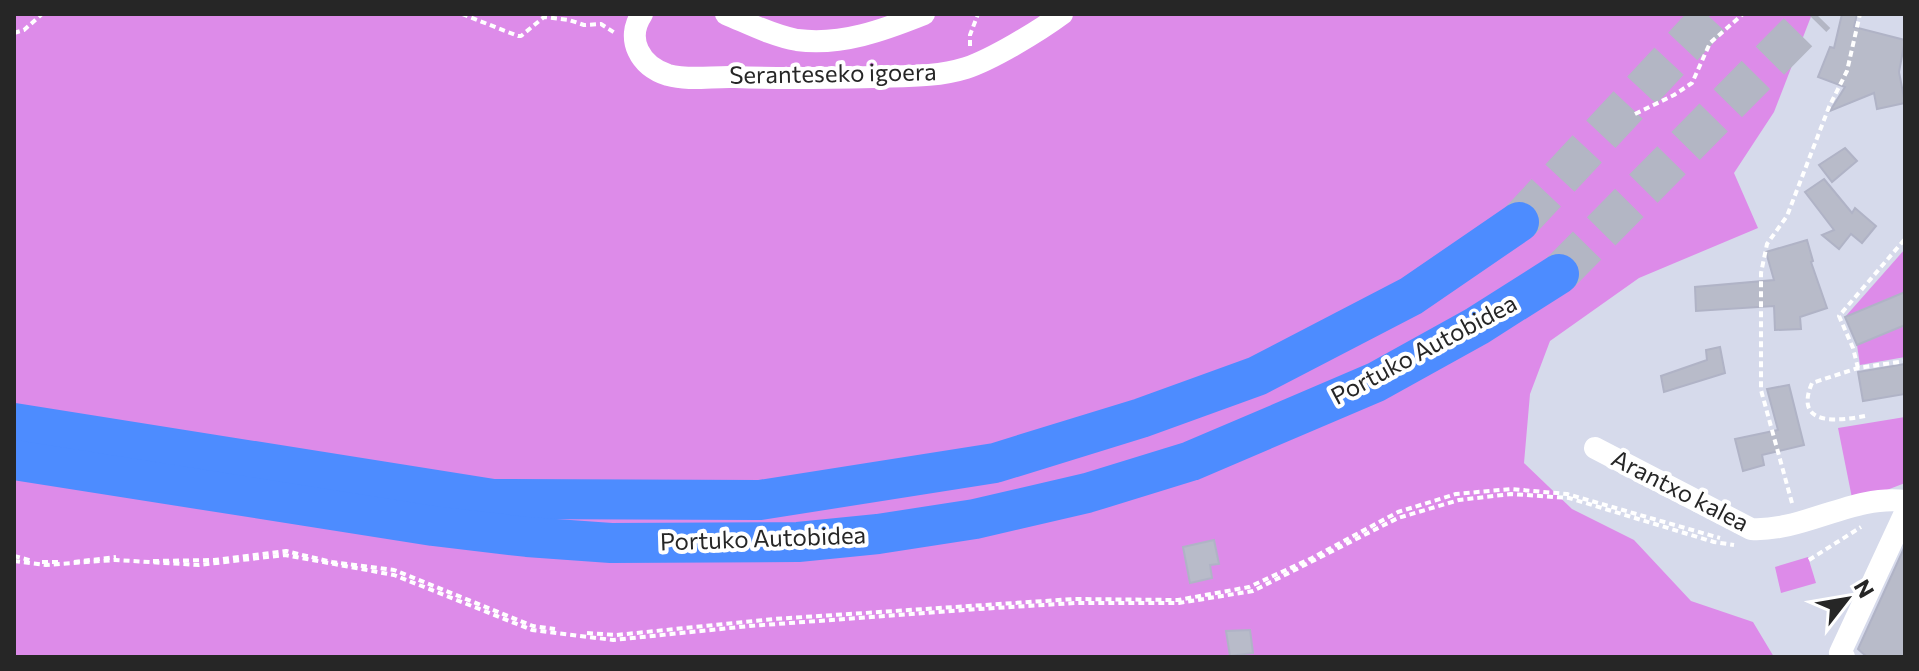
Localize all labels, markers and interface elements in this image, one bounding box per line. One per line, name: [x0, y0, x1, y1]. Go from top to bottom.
street label: Seranteseko igoera: [729, 56, 937, 89]
street label: Portuko Autobidea: [1325, 287, 1521, 410]
street label: Arantxo kalea: [1607, 443, 1754, 537]
street label: Portuko Autobidea: [659, 519, 867, 556]
north arrow: [1807, 559, 1887, 639]
text: N: [1849, 574, 1880, 602]

